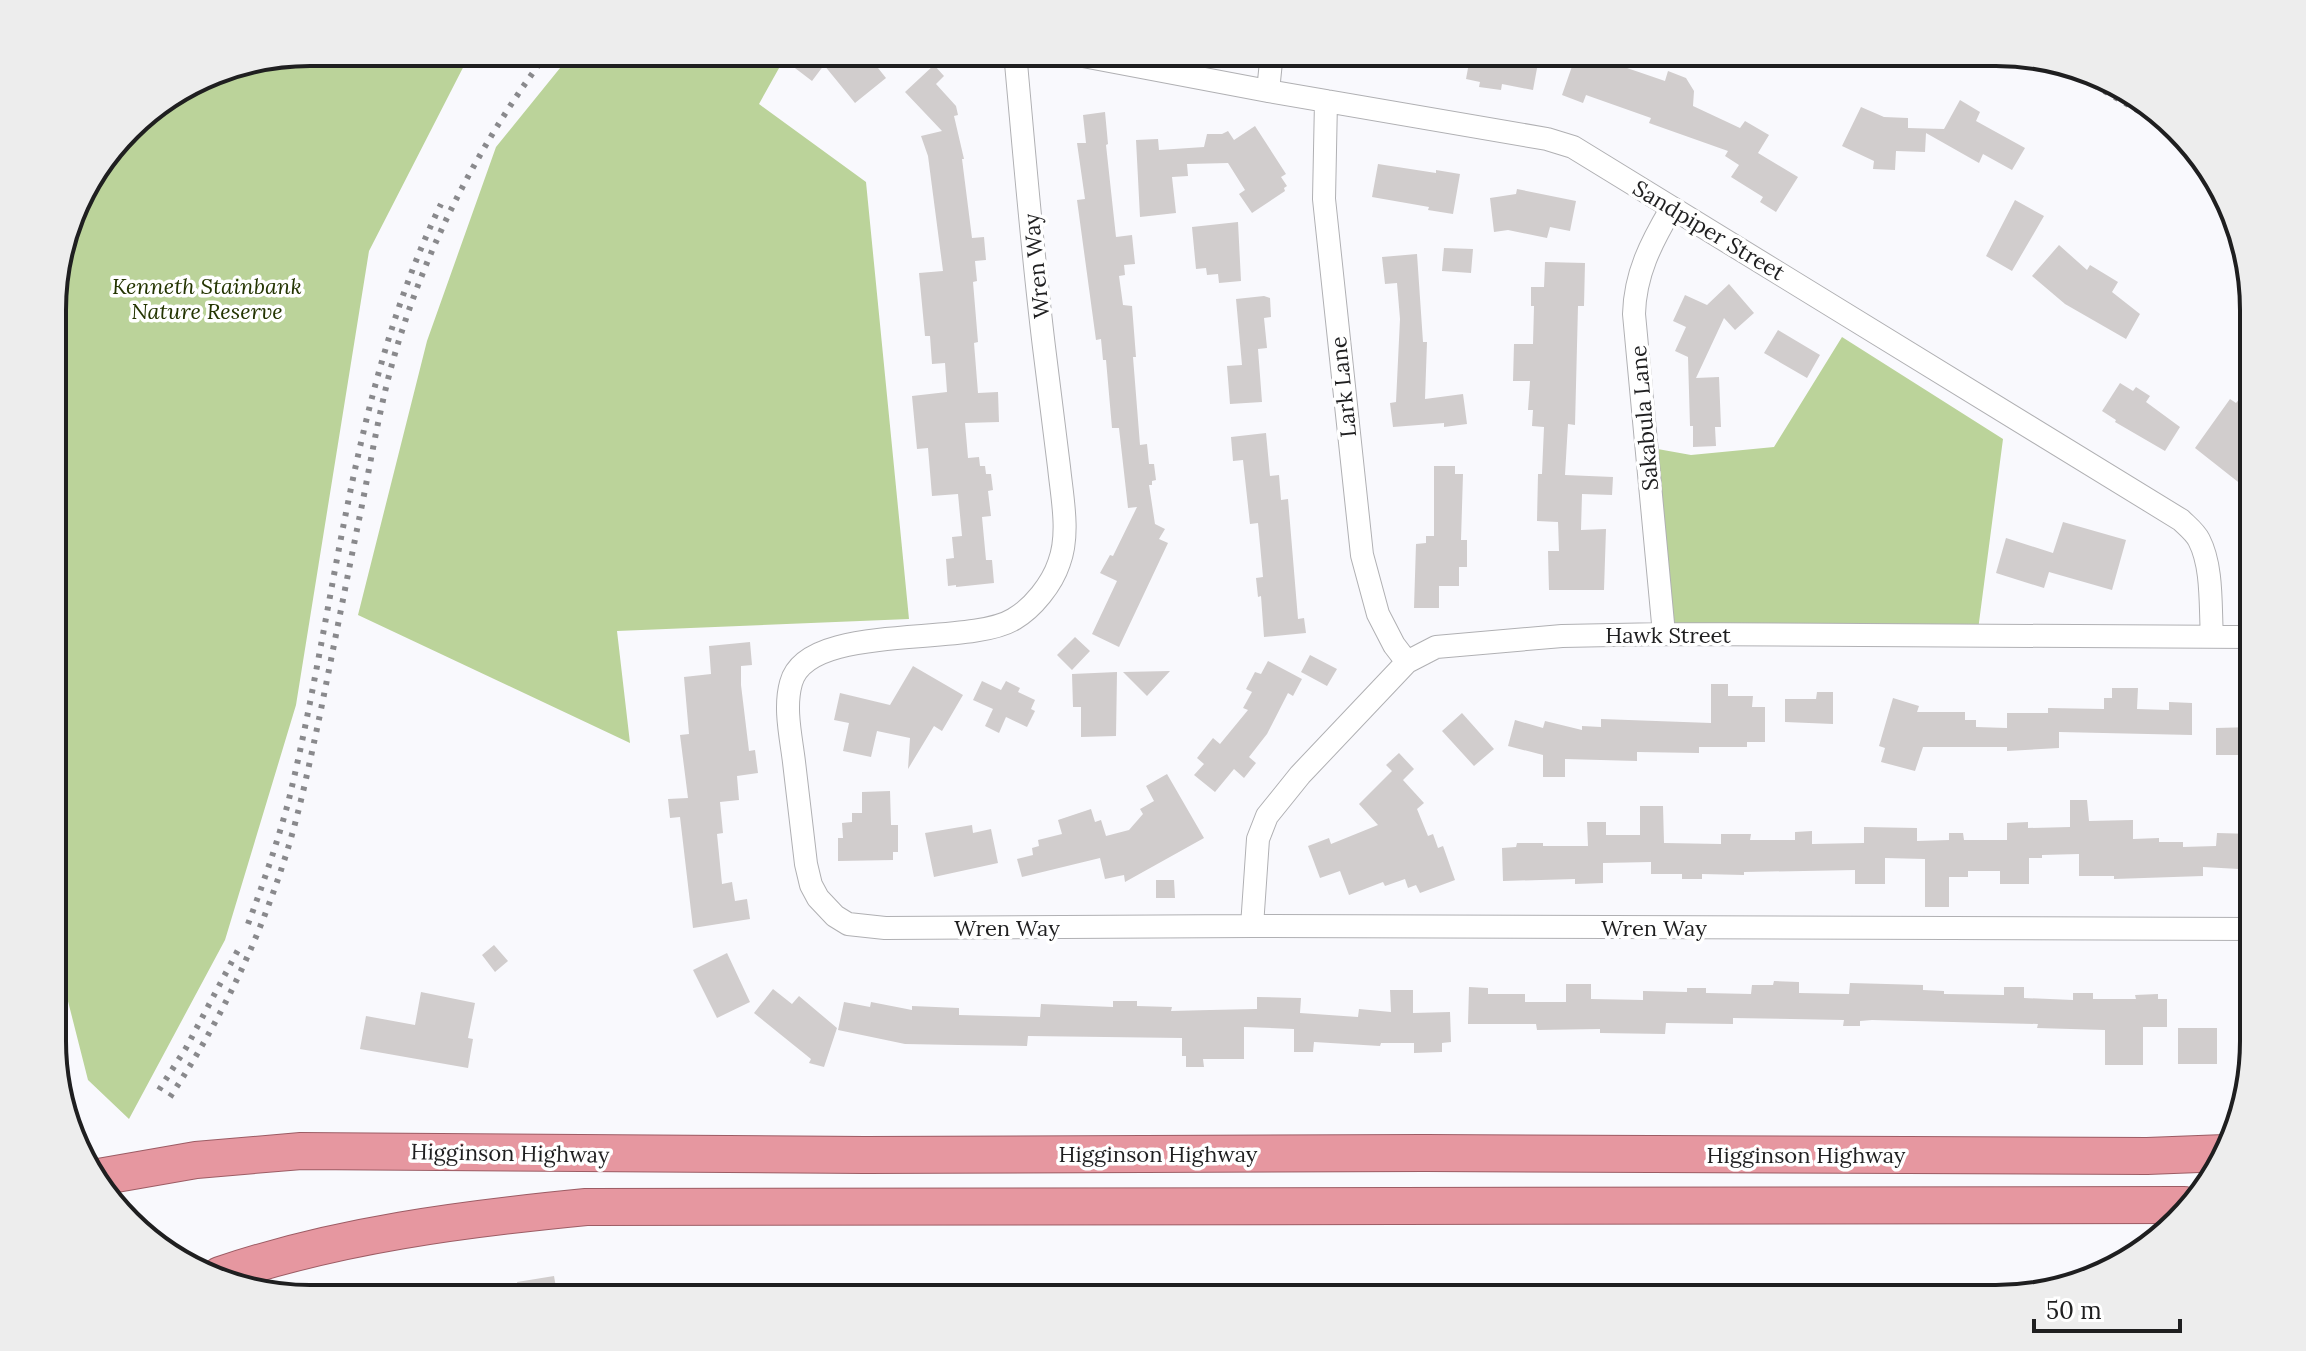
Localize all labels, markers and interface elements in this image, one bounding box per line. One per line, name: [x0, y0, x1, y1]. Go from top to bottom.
street label: Sandpiper Street: [1628, 174, 1791, 287]
street label: Wren Way: [1017, 212, 1055, 320]
park label: Kenneth Stainbank Nature Reserve: [112, 272, 302, 325]
street label: Lark Lane: [1324, 335, 1362, 439]
street label: Sakabula Lane: [1624, 344, 1664, 492]
street label: Hawk Street: [1605, 621, 1731, 649]
street label: Wren Way: [954, 914, 1060, 942]
street label: Wren Way: [1601, 914, 1707, 942]
street label: Higginson Highway: [410, 1137, 610, 1169]
street label: Higginson Highway: [1059, 1140, 1258, 1168]
street label: Higginson Highway: [1707, 1141, 1906, 1169]
scale bar: [2034, 1283, 2180, 1333]
text: 50 m: [2046, 1295, 2102, 1326]

